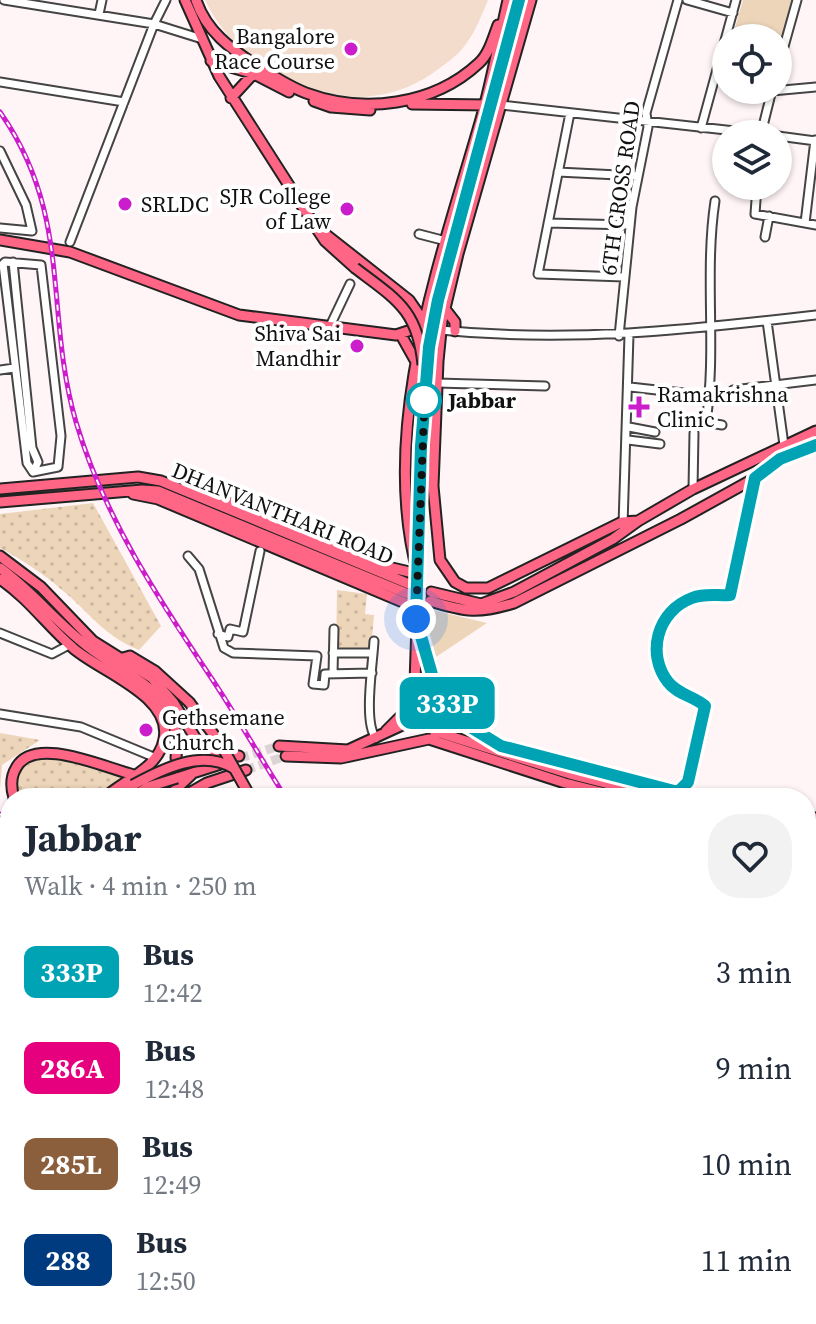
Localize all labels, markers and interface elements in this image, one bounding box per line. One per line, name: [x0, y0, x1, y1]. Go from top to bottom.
place label: Bangalore Race Course: [214, 21, 335, 76]
map controls: [712, 24, 792, 200]
button: locate: [712, 24, 792, 104]
marker: Bangalore Race Course: [342, 40, 360, 58]
street label: 6TH CROSS ROAD: [593, 99, 647, 277]
button: layers: [712, 120, 792, 200]
place label: SJR College of Law: [220, 181, 331, 236]
place label: SRLDC: [141, 189, 209, 219]
marker: SRLDC: [116, 195, 134, 213]
marker: SJR College of Law: [338, 200, 356, 218]
place label: Shiva Sai Mandhir: [254, 318, 342, 373]
marker: Shiva Sai Mandhir: [348, 337, 366, 355]
place label: Ramakrishna Clinic: [657, 379, 789, 434]
marker: Jabbar: [407, 383, 441, 417]
place label: Jabbar: [446, 385, 517, 415]
marker: Ramakrishna Clinic: [628, 396, 650, 418]
street label: DHANVANTHARI ROAD: [168, 455, 398, 571]
your location: [396, 599, 436, 639]
line badge: 333P: [391, 677, 503, 729]
text: 333P: [416, 684, 478, 722]
place label: Gethsemane Church: [162, 702, 285, 757]
marker: Gethsemane Church: [137, 721, 155, 739]
text: Jabbar: [24, 812, 141, 864]
button: heart: [708, 814, 792, 898]
text: Walk · 4 min · 250 m: [24, 868, 257, 904]
text: Bus: [143, 934, 194, 975]
text: 3 min: [716, 952, 792, 993]
text: 333P: [40, 953, 103, 991]
text: 12:42: [143, 975, 202, 1011]
text: Bus: [144, 1030, 196, 1071]
text: 9 min: [716, 1048, 792, 1089]
text: 286A: [40, 1049, 104, 1087]
text: 12:48: [144, 1071, 204, 1107]
text: Bus: [142, 1126, 193, 1167]
text: 10 min: [701, 1144, 792, 1185]
text: 285L: [40, 1145, 102, 1183]
text: 12:49: [142, 1167, 202, 1203]
text: Bus: [136, 1222, 187, 1263]
text: 11 min: [701, 1240, 792, 1281]
text: 288: [45, 1241, 91, 1279]
text: 12:50: [136, 1263, 196, 1299]

